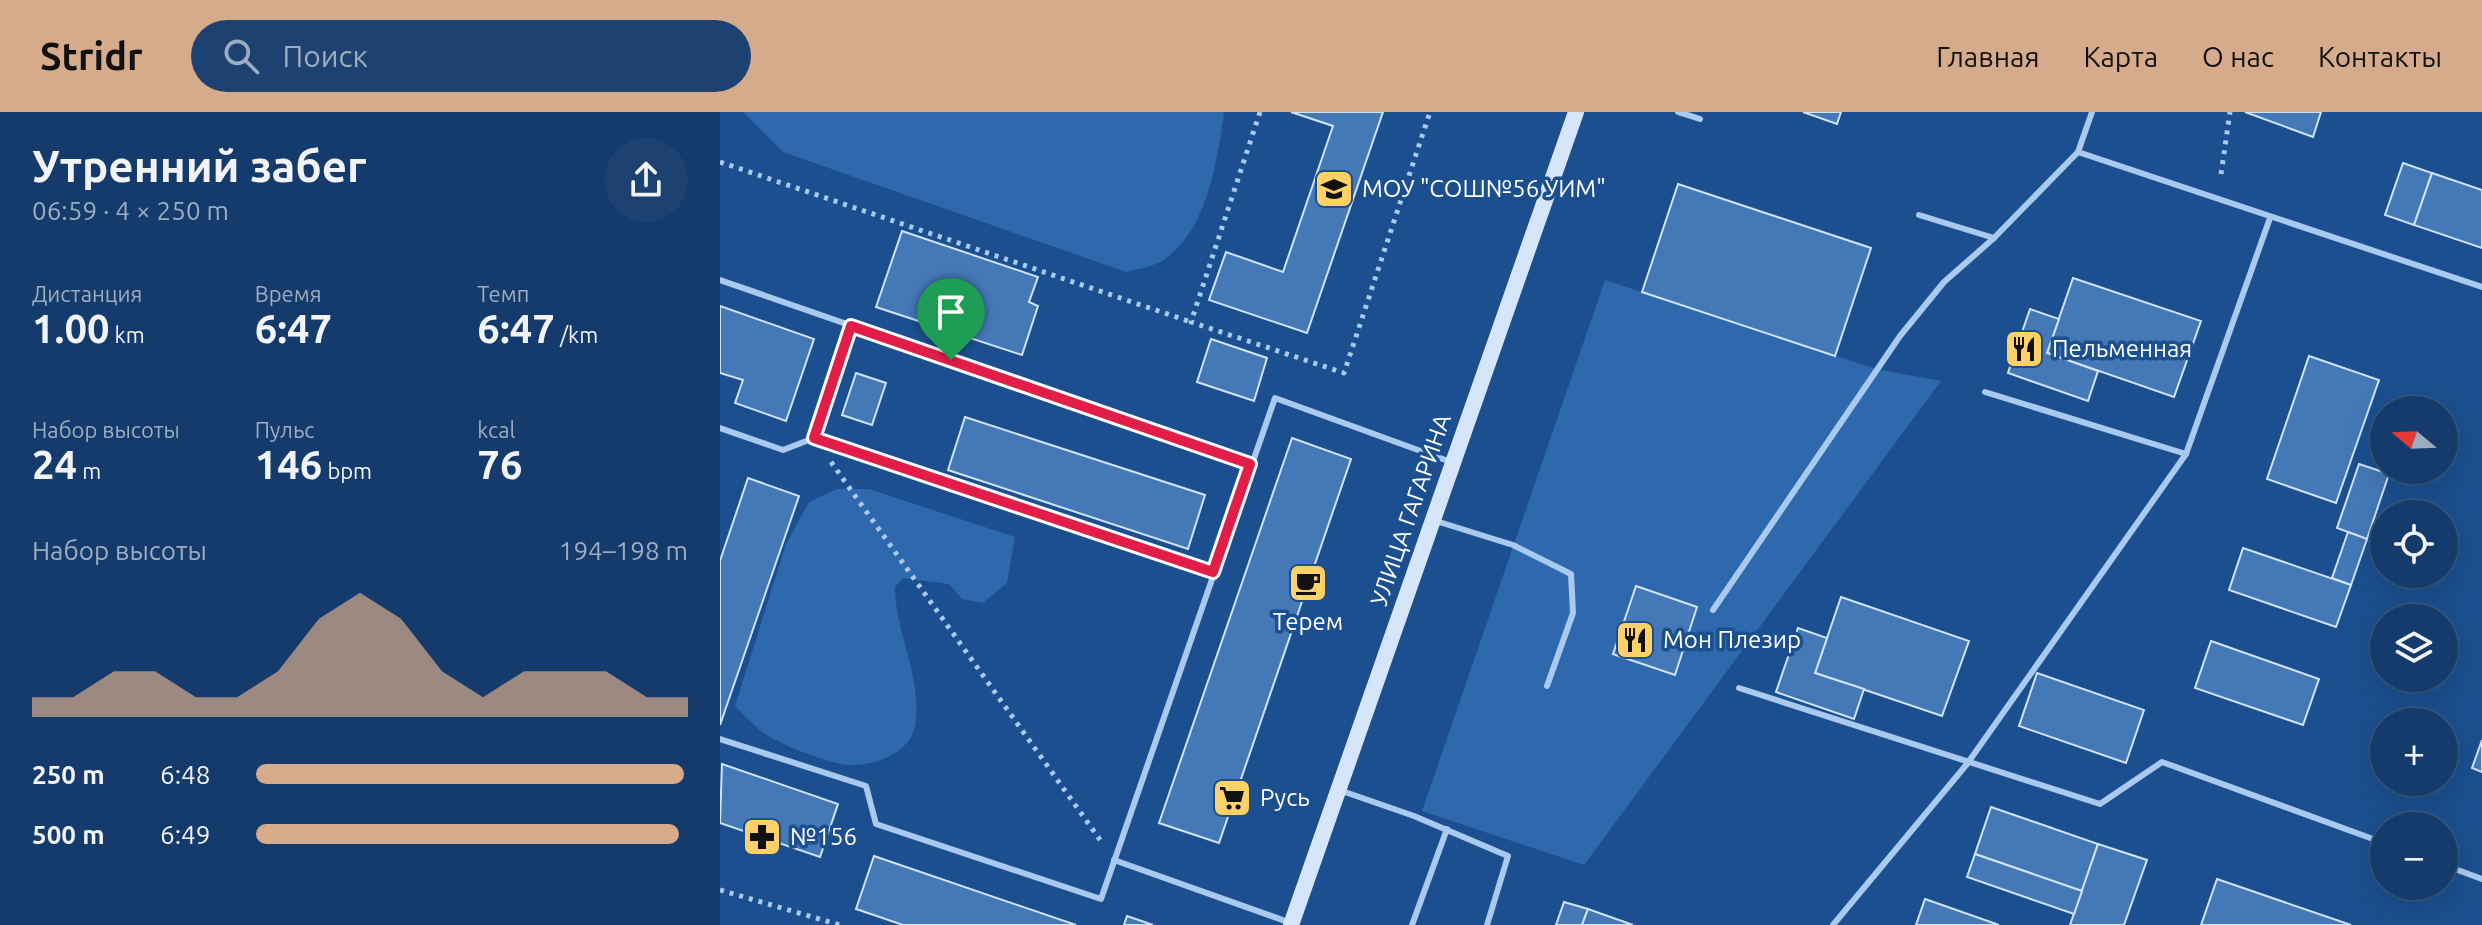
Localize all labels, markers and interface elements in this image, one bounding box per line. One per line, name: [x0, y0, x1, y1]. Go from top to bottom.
search box: [191, 20, 751, 92]
icon: search: [219, 34, 263, 78]
text: Stridr: [40, 35, 143, 77]
text: Поиск: [283, 39, 368, 73]
text: Главная: [1936, 41, 2039, 72]
text: Карта: [2083, 41, 2158, 72]
text: О нас: [2202, 41, 2274, 72]
text: Контакты: [2318, 41, 2442, 72]
button: share: [604, 138, 688, 222]
text: Утренний забег: [32, 141, 366, 190]
school or university icon: МОУ "СОШ№56 УИМ": [1313, 168, 1355, 210]
place label: МОУ "СОШ№56 УИМ": [1362, 175, 1606, 202]
text: 06:59 · 4 × 250 m: [32, 196, 229, 225]
pin: [917, 278, 985, 360]
text: Дистанция: [32, 281, 142, 306]
text: Время: [255, 281, 321, 306]
text: Темп: [477, 281, 529, 306]
icon: arrive: [929, 290, 973, 334]
text: 1.00: [32, 306, 110, 351]
text: 6:47: [255, 306, 332, 351]
text: 6:47: [477, 306, 555, 351]
text: km: [110, 322, 145, 347]
text: /km: [555, 322, 598, 347]
restaurant icon: Пельменная: [2003, 328, 2045, 370]
place label: Пельменная: [2052, 335, 2192, 362]
north arrow: [2370, 396, 2458, 484]
map controls: [2370, 396, 2458, 900]
street label: УЛИЦА ГАГАРИНА: [1365, 410, 1456, 609]
text: Набор высоты: [32, 417, 180, 442]
text: Пульс: [255, 417, 315, 442]
text: kcal: [477, 417, 515, 442]
text: 24: [32, 442, 77, 487]
text: 146: [255, 442, 322, 487]
text: 76: [477, 442, 522, 487]
text: m: [77, 458, 101, 483]
text: bpm: [322, 458, 372, 483]
button: locate: [2370, 500, 2458, 588]
text: Набор высоты: [32, 536, 207, 565]
text: 194–198 m: [559, 536, 688, 565]
cafe icon: Терем: [1287, 562, 1329, 604]
button: layers: [2370, 604, 2458, 692]
place label: Терем: [1273, 608, 1343, 635]
restaurant icon: Мон Плезир: [1614, 619, 1656, 661]
place label: Мон Плезир: [1663, 626, 1801, 653]
button: +: [2370, 708, 2458, 796]
text: 250 m: [32, 760, 105, 789]
text: 6:48: [160, 760, 210, 789]
supermarket icon: Русь: [1211, 777, 1253, 819]
place label: Русь: [1260, 784, 1310, 811]
button: −: [2370, 812, 2458, 900]
pharmacy icon: №156: [741, 816, 783, 858]
text: 500 m: [32, 820, 105, 849]
text: 6:49: [160, 820, 210, 849]
place label: №156: [790, 823, 857, 850]

